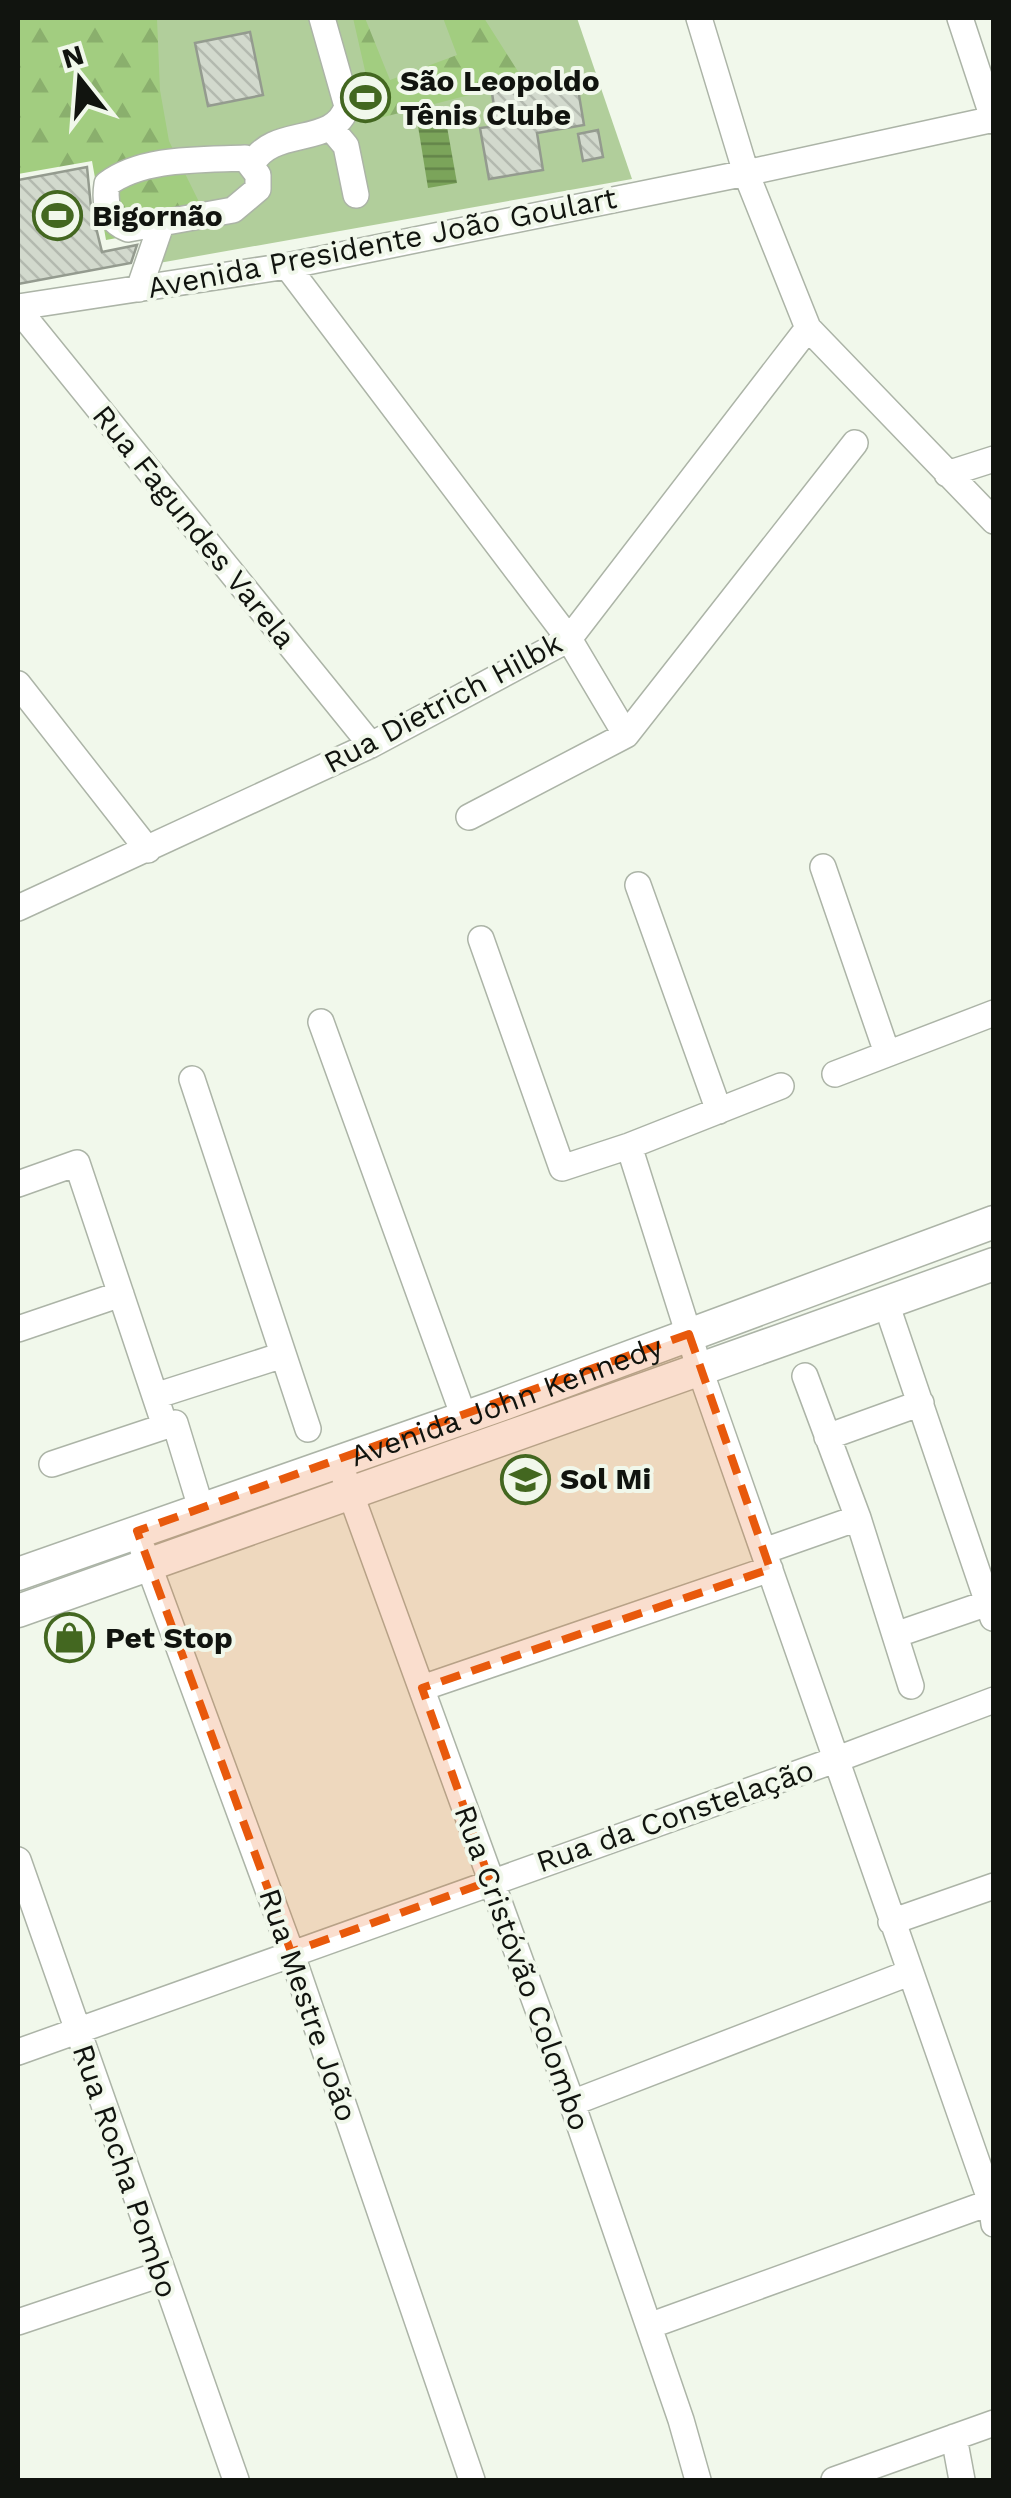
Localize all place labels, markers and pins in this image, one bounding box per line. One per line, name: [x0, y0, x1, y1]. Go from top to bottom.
place label: São Leopoldo Tênis Clube: [400, 63, 600, 132]
sports icon: São Leopoldo Tênis Clube: [339, 72, 391, 124]
sports icon: Bigornão: [31, 190, 83, 242]
place label: Bigornão: [92, 198, 223, 233]
school or university icon: Sol Mi: [499, 1453, 551, 1505]
place label: Sol Mi: [560, 1461, 651, 1496]
shop icon: Pet Stop: [44, 1612, 96, 1664]
place label: Pet Stop: [105, 1620, 233, 1655]

